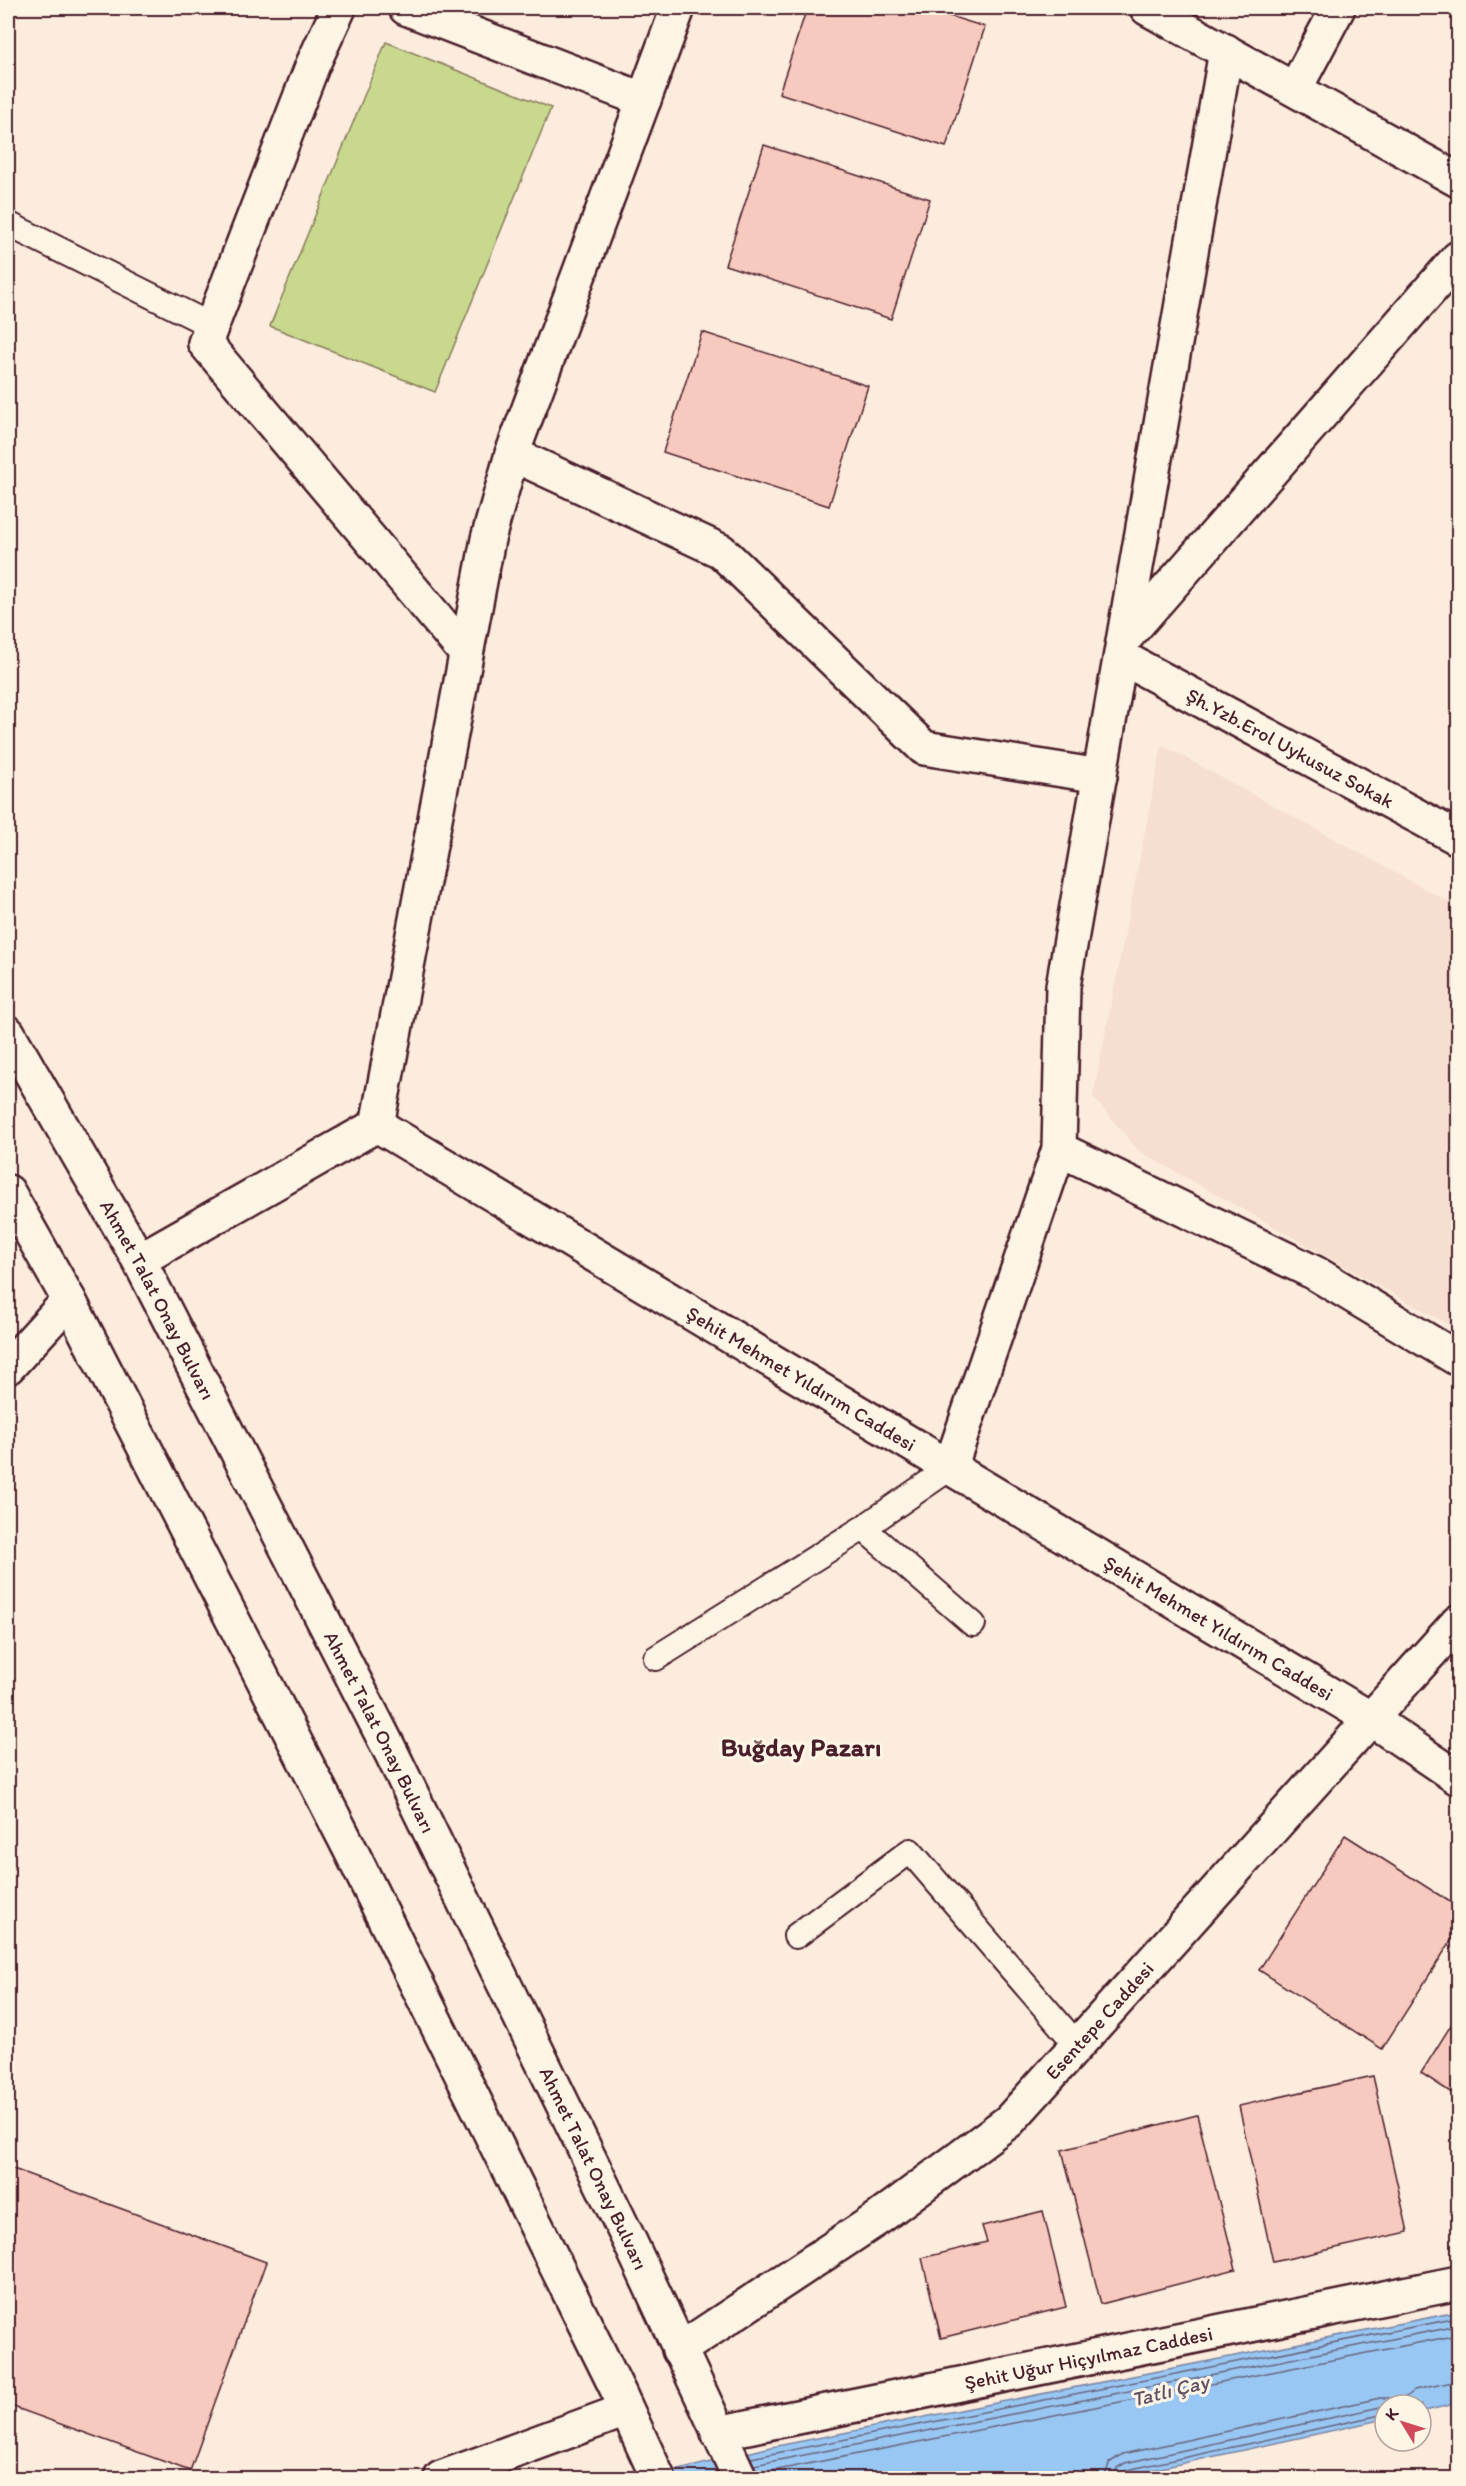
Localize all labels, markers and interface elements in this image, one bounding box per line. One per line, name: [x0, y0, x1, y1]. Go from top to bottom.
street label: Şh.Yzb.Erol Uykusuz Sokak: [1182, 682, 1398, 813]
street label: Ahmet Talat Onay Bulvarı: [95, 1196, 220, 1404]
street label: Şehit Mehmet Yıldırım Caddesi: [682, 1301, 920, 1456]
street label: Şehit Mehmet Yıldırım Caddesi: [1099, 1550, 1338, 1706]
street label: Ahmet Talat Onay Bulvarı: [319, 1627, 441, 1837]
district label: Buğday Pazarı: [721, 1731, 881, 1763]
street label: Esentepe Caddesi: [1040, 1957, 1159, 2084]
street label: Ahmet Talat Onay Bulvarı: [534, 2063, 653, 2274]
street label: Şehit Uğur Hiçyılmaz Caddesi: [962, 2321, 1215, 2395]
water label: Tatlı Çay: [1129, 2368, 1213, 2412]
north arrow: [1373, 2393, 1433, 2453]
text: K: [1381, 2404, 1403, 2424]

